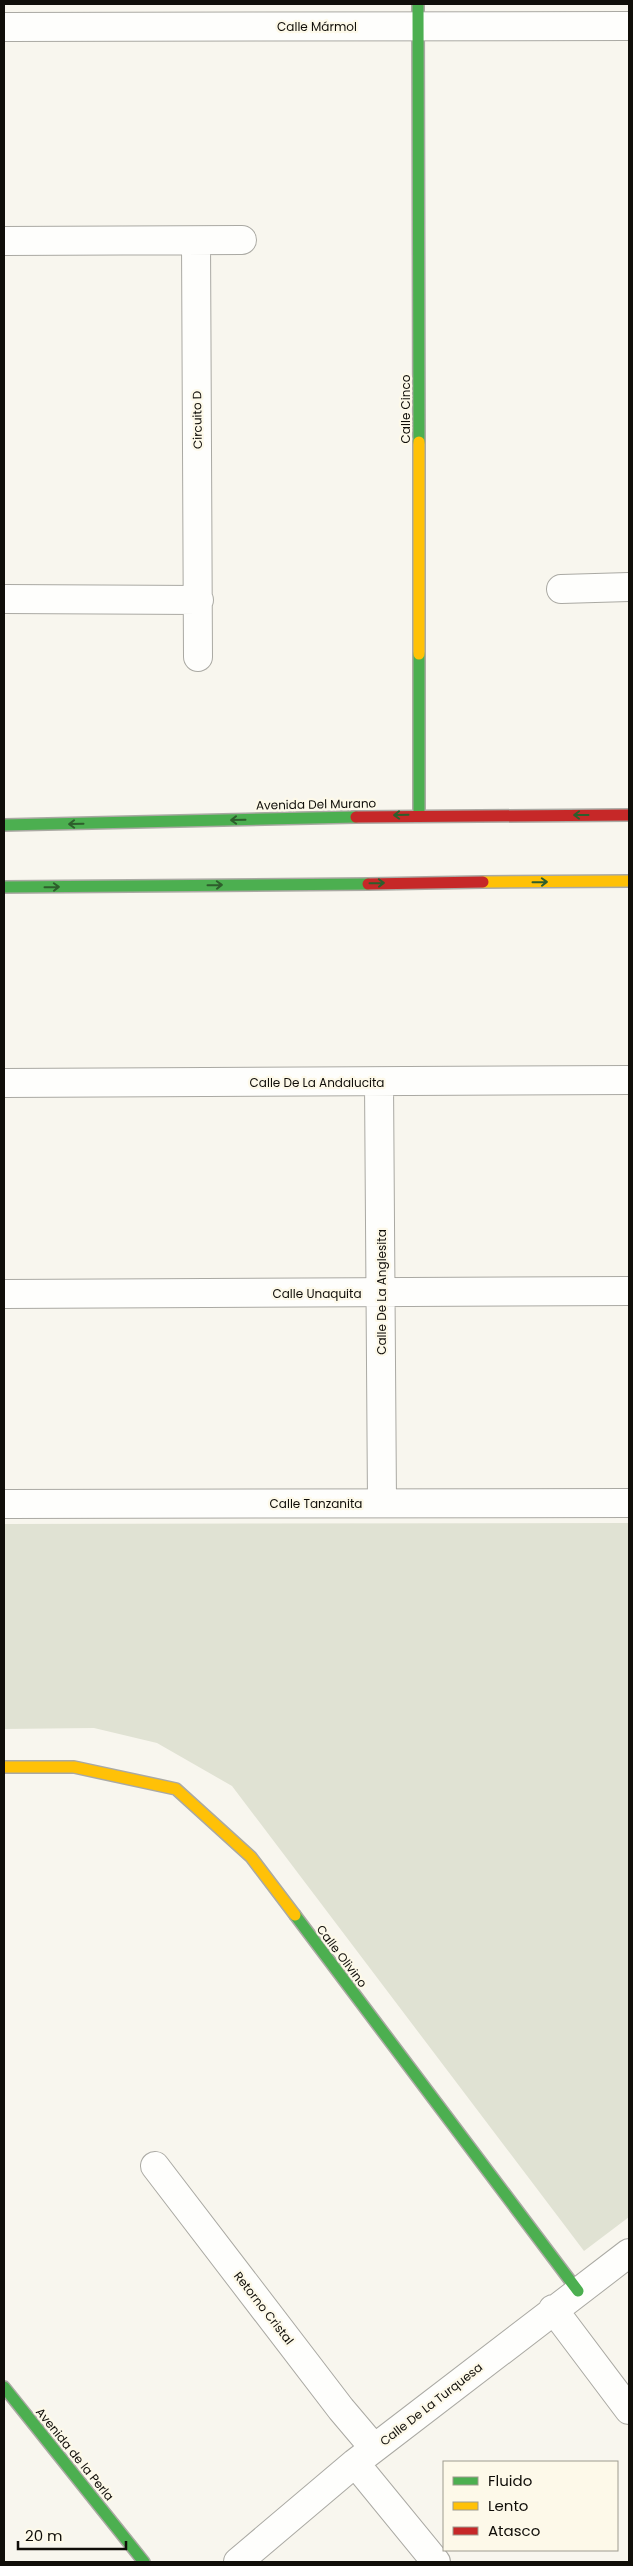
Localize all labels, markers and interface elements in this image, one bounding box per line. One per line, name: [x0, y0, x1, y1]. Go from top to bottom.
street label: Calle Mármol: [277, 18, 357, 35]
street label: Calle Cinco: [397, 374, 414, 443]
street label: Circuito D: [188, 391, 206, 449]
street label: Avenida Del Murano: [256, 794, 377, 814]
one-way arrow: [573, 810, 589, 820]
one-way arrow: [393, 811, 409, 820]
one-way arrow: [230, 815, 246, 824]
one-way arrow: [68, 819, 84, 828]
one-way arrow: [532, 877, 548, 887]
one-way arrow: [369, 878, 385, 888]
one-way arrow: [206, 880, 223, 890]
one-way arrow: [44, 882, 60, 892]
street label: Calle De La Andalucita: [250, 1074, 384, 1091]
street label: Calle De La Anglesita: [373, 1229, 390, 1355]
street label: Calle Unaquita: [272, 1285, 362, 1302]
street label: Calle Tanzanita: [270, 1495, 362, 1512]
street label: Calle Olivino: [313, 1921, 371, 1991]
street label: Retorno Cristal: [230, 2268, 298, 2348]
street label: Calle De La Turquesa: [376, 2359, 486, 2449]
street label: Avenida de la Perla: [32, 2404, 118, 2504]
legend: [443, 2461, 618, 2551]
text: Fluido: [488, 2470, 532, 2491]
text: Lento: [488, 2495, 528, 2516]
scale bar: [18, 2518, 125, 2550]
text: Atasco: [488, 2520, 540, 2541]
text: 20 m: [25, 2525, 63, 2546]

